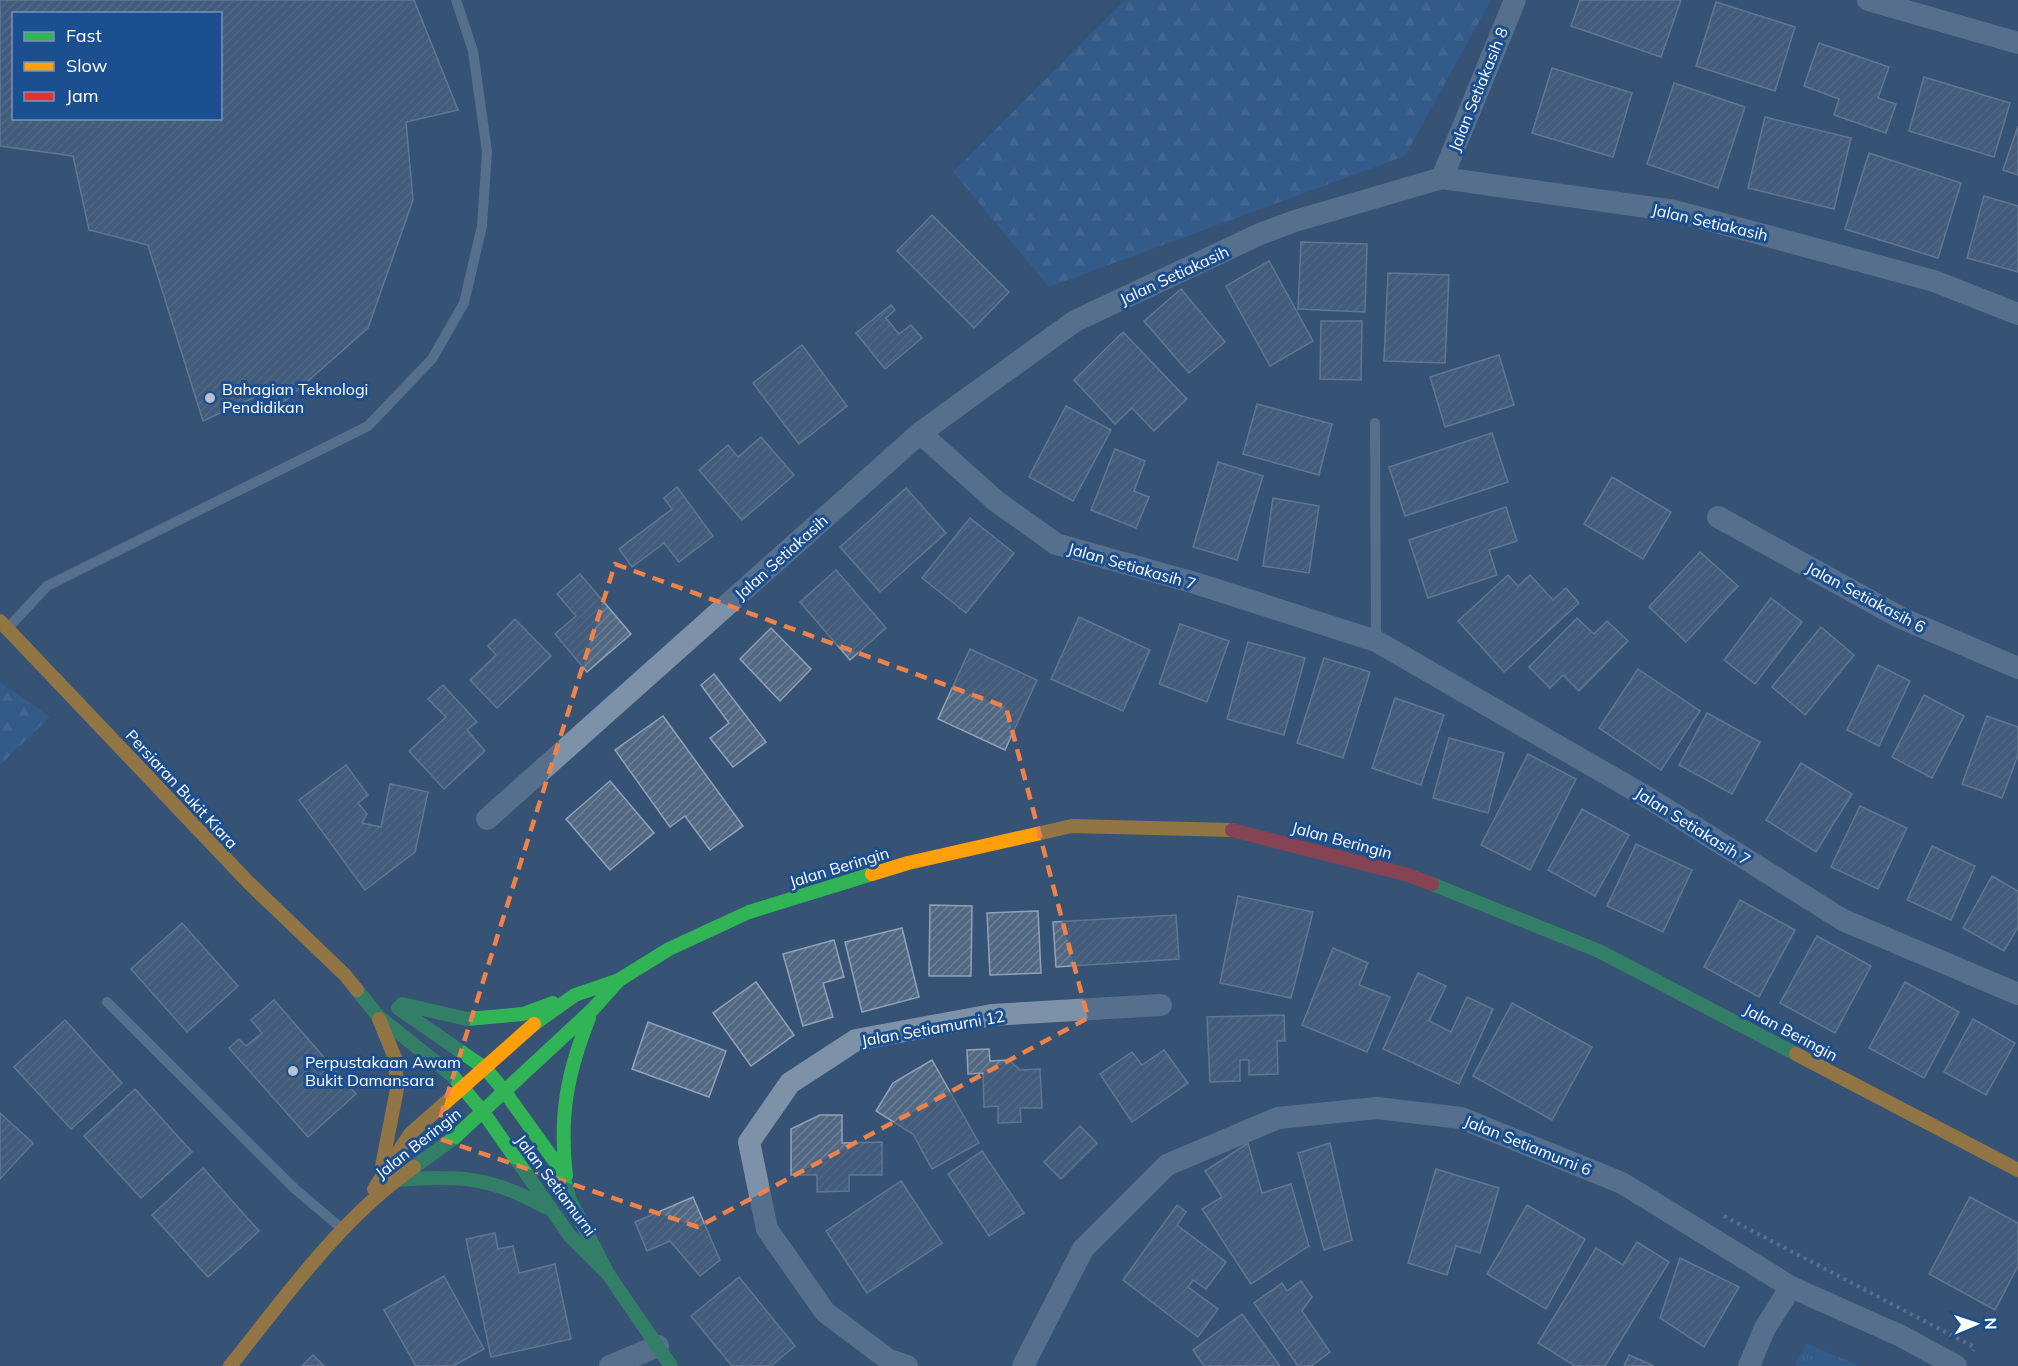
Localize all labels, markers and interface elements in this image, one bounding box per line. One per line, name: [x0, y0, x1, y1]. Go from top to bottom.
legend: [12, 12, 222, 120]
text: Fast: [66, 24, 102, 47]
street label: Jalan Setiakasih 8: [1444, 24, 1512, 154]
text: Slow: [66, 54, 108, 77]
text: Jam: [66, 84, 99, 107]
street label: Jalan Setiakasih: [1650, 199, 1770, 245]
street label: Jalan Setiakasih: [1116, 241, 1232, 309]
place label: Bahagian Teknologi Pendidikan: [222, 379, 368, 417]
marker: Bahagian Teknologi Pendidikan: [203, 391, 217, 405]
street label: Jalan Setiakasih: [730, 510, 832, 604]
street label: Jalan Setiakasih 7: [1066, 538, 1198, 594]
street label: Jalan Setiakasih 6: [1803, 557, 1929, 637]
street label: Persiaran Bukit Kiara: [122, 725, 242, 853]
street label: Jalan Setiakasih 7: [1632, 783, 1754, 869]
street label: Jalan Beringin: [1290, 817, 1394, 863]
street label: Jalan Beringin: [787, 842, 891, 892]
street label: Jalan Beringin: [1741, 999, 1841, 1065]
street label: Jalan Setiamurni 12: [860, 1006, 1006, 1050]
place label: Perpustakaan Awam Bukit Damansara: [305, 1052, 461, 1090]
marker: Perpustakaan Awam Bukit Damansara: [286, 1064, 300, 1078]
street label: Jalan Beringin: [371, 1103, 465, 1183]
street label: Jalan Setiamurni 6: [1461, 1110, 1595, 1180]
street label: Jalan Setiamurni: [511, 1130, 601, 1240]
north arrow: [1946, 1294, 2006, 1354]
text: N: [1981, 1317, 2001, 1330]

